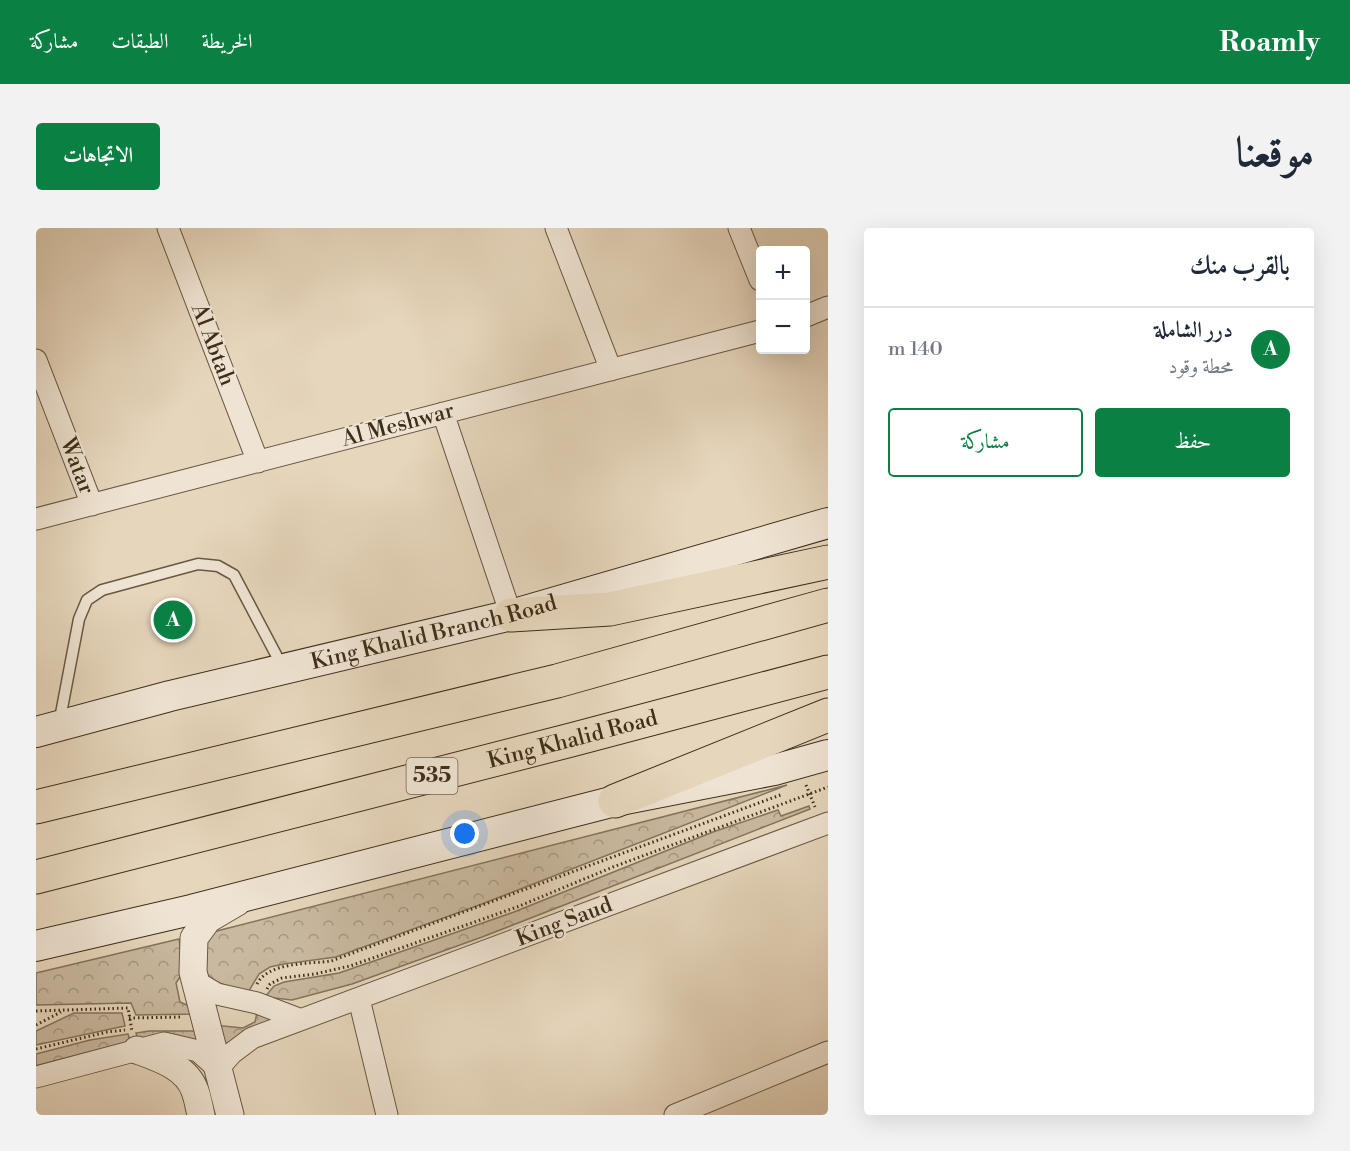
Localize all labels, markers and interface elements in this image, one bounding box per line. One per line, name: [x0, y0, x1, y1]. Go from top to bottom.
text: Roamly: [1219, 25, 1320, 60]
text: مشاركة: [30, 29, 78, 55]
text: الطبقات: [111, 29, 168, 55]
text: الخريطة: [201, 29, 253, 55]
button: الاتجاهات: [36, 123, 160, 190]
text: موقعنا: [1236, 127, 1314, 180]
map controls: [756, 246, 810, 354]
button: +: [756, 246, 810, 300]
text: بالقرب منك: [1190, 250, 1290, 282]
street label: Al Abtah: [185, 299, 241, 390]
button: −: [756, 300, 810, 354]
text: درر الشاملة: [1154, 317, 1233, 344]
text: 140 m: [888, 337, 943, 362]
text: A: [1263, 337, 1278, 362]
text: محطة وقود: [1168, 355, 1233, 380]
street label: Al Meshwar: [338, 397, 457, 453]
button: مشاركة: [888, 408, 1083, 477]
button: حفظ: [1095, 408, 1290, 477]
street label: Watar: [54, 433, 100, 498]
street label: King Khalid Branch Road: [308, 589, 560, 676]
pin: A: [154, 598, 192, 642]
street label: King Khalid Road: [485, 704, 661, 774]
road number: 535: [406, 758, 458, 794]
your location: [450, 819, 479, 848]
street label: King Saud: [512, 891, 617, 953]

